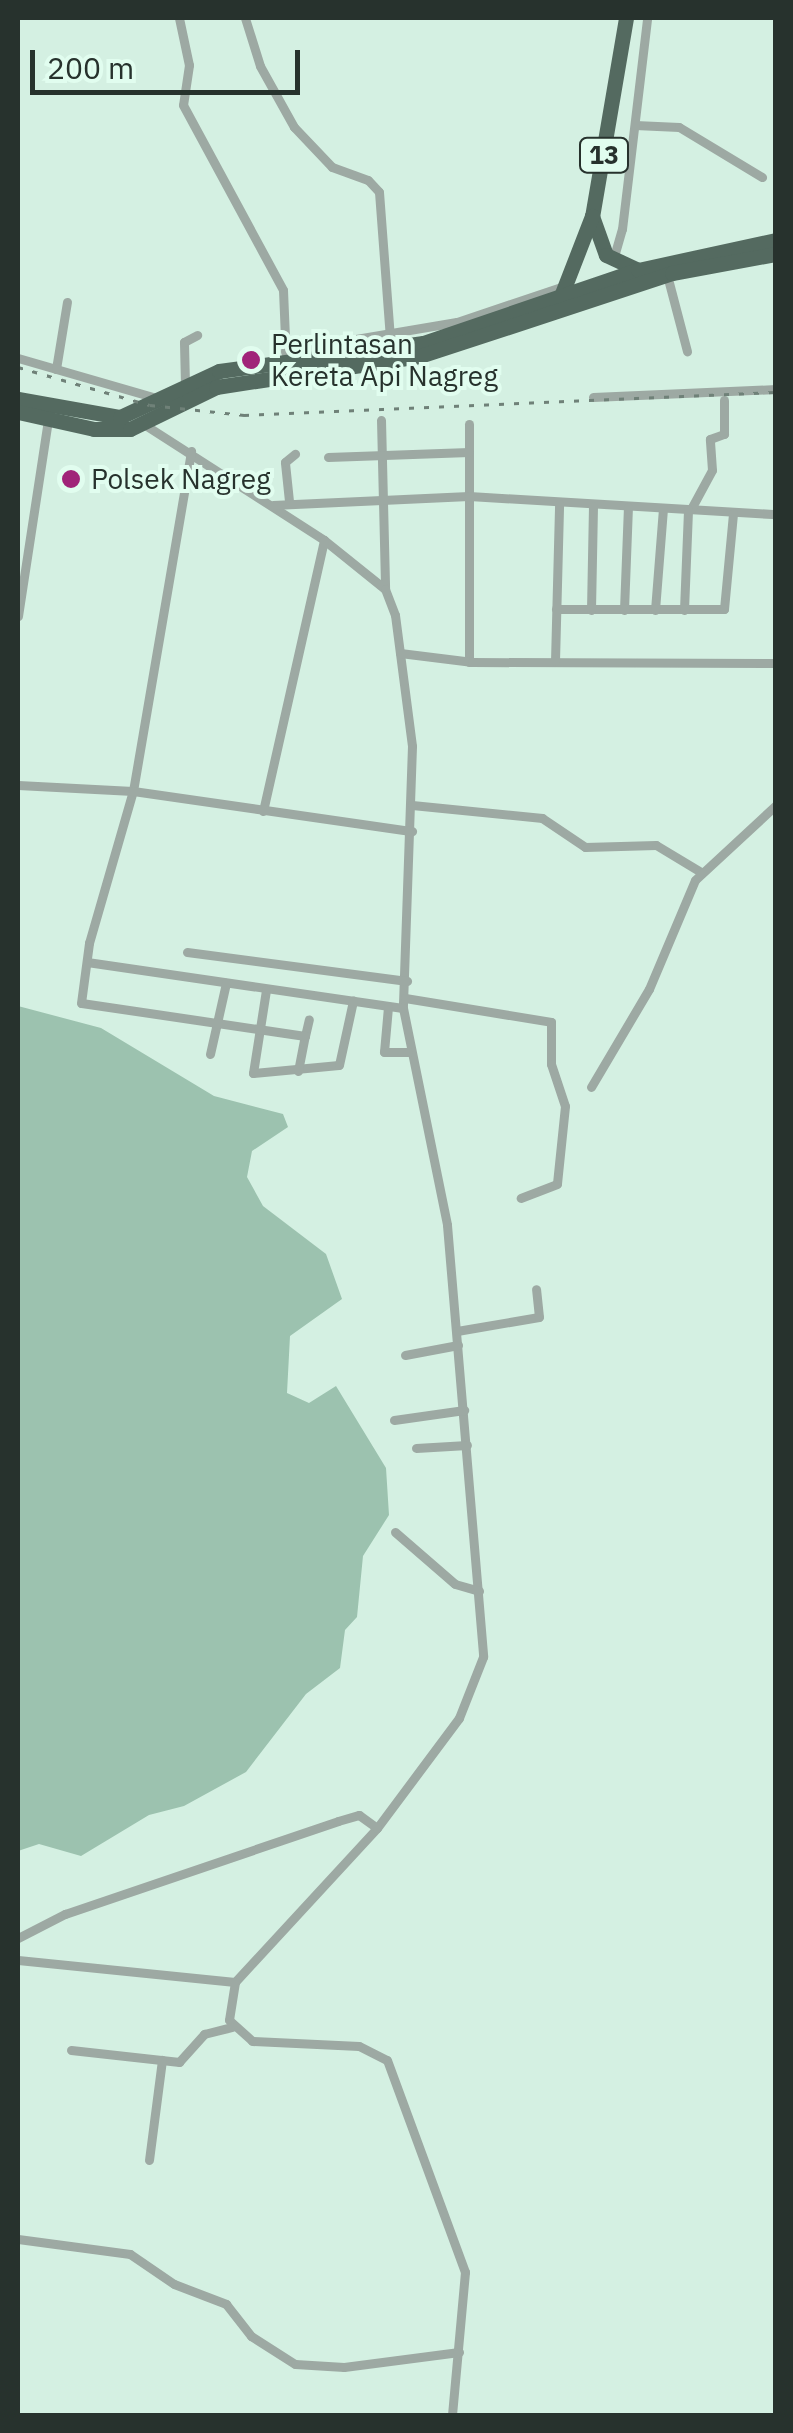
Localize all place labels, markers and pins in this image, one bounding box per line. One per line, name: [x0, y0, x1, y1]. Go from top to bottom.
place label: Perlintasan Kereta Api Nagreg: [271, 327, 498, 393]
marker: Perlintasan Kereta Api Nagreg: [240, 349, 262, 371]
place label: Polsek Nagreg: [91, 462, 271, 496]
marker: Polsek Nagreg: [60, 468, 82, 490]

